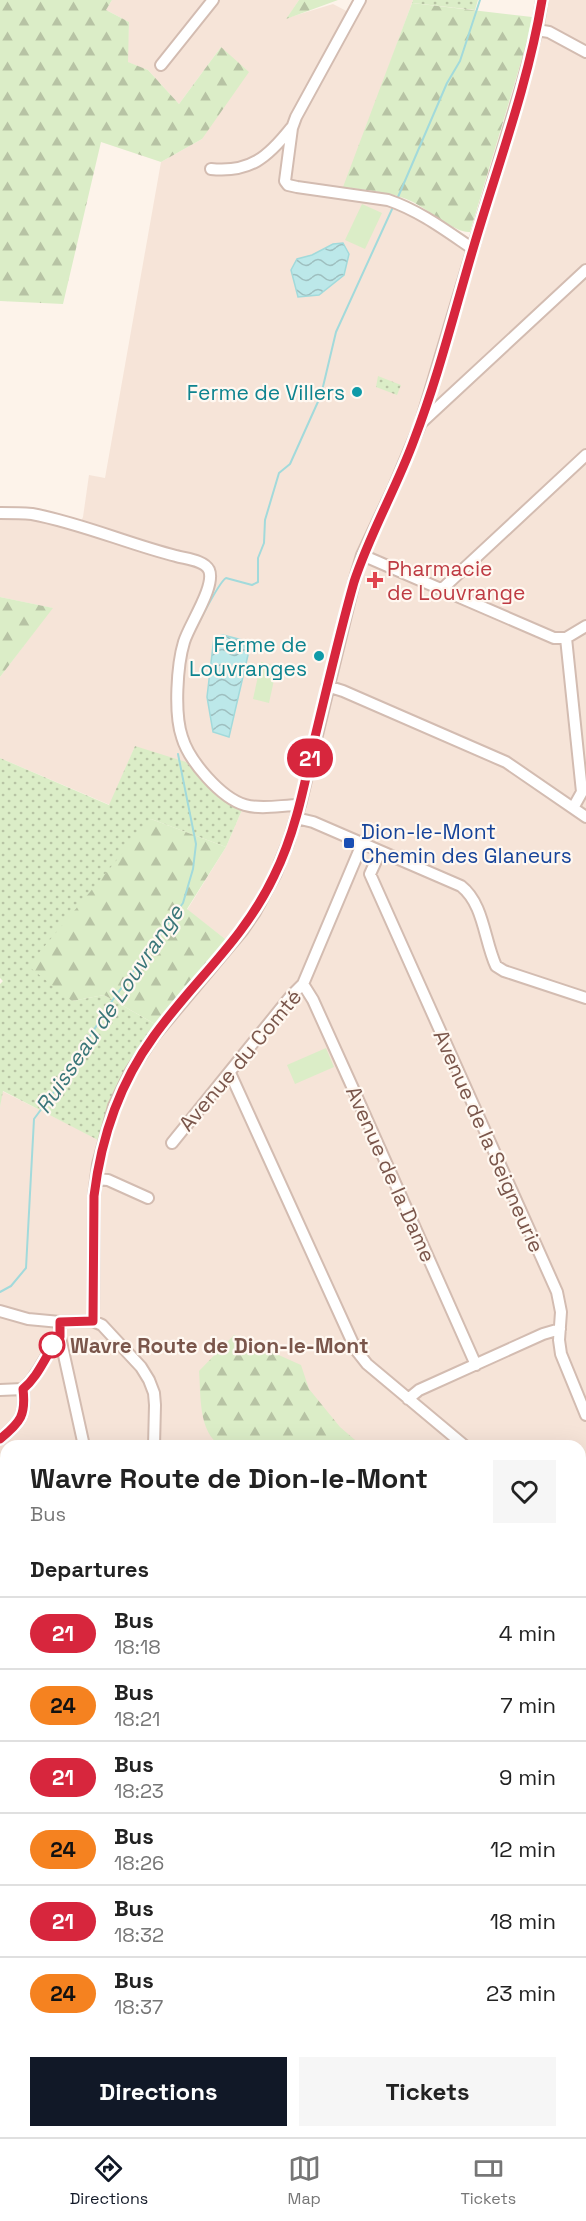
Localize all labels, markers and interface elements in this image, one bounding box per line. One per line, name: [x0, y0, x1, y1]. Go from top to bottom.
place label: Ferme de Villers: [187, 379, 345, 406]
marker: Ferme de Villers: [350, 385, 364, 399]
place label: Pharmacie de Louvrange: [387, 555, 525, 606]
marker: Pharmacie de Louvrange: [368, 573, 382, 587]
place label: Ferme de Louvranges: [189, 631, 307, 682]
marker: Ferme de Louvranges: [312, 649, 326, 663]
line badge: 21: [283, 738, 337, 777]
text: 21: [299, 745, 321, 772]
place label: Dion-le-Mont Chemin des Glaneurs: [361, 818, 572, 869]
marker: Dion-le-Mont Chemin des Glaneurs: [342, 836, 356, 850]
water label: Ruisseau de Louvrange: [29, 899, 190, 1119]
street label: Avenue du Comté: [173, 983, 307, 1137]
street label: Avenue de la Seigneurie: [428, 1025, 550, 1257]
street label: Avenue de la Dame: [340, 1082, 442, 1266]
marker: Wavre Route de Dion-le-Mont: [39, 1332, 65, 1358]
place label: Wavre Route de Dion-le-Mont: [70, 1332, 369, 1359]
text: Wavre Route de Dion-le-Mont: [30, 1460, 428, 1496]
button: heart: [493, 1460, 556, 1523]
text: Bus: [30, 1501, 66, 1527]
text: Departures: [30, 1555, 149, 1583]
text: Bus: [114, 1606, 154, 1634]
text: 4 min: [499, 1619, 556, 1647]
text: 21: [52, 1620, 74, 1647]
text: 18:18: [114, 1634, 161, 1660]
text: Bus: [114, 1678, 154, 1706]
text: 7 min: [500, 1691, 556, 1719]
text: 24: [50, 1692, 76, 1719]
text: 18:21: [114, 1706, 160, 1732]
text: Bus: [114, 1750, 154, 1778]
text: 9 min: [499, 1763, 556, 1791]
text: 21: [52, 1764, 74, 1791]
text: 18:23: [114, 1778, 164, 1804]
text: Bus: [114, 1822, 154, 1850]
text: 12 min: [490, 1835, 556, 1863]
text: 24: [50, 1836, 76, 1863]
text: 18:26: [114, 1850, 164, 1876]
text: Bus: [114, 1894, 154, 1922]
text: 18 min: [490, 1907, 556, 1935]
text: 21: [52, 1908, 74, 1935]
text: 18:32: [114, 1922, 164, 1948]
text: Bus: [114, 1966, 154, 1994]
text: 23 min: [486, 1979, 556, 2007]
text: 24: [50, 1980, 76, 2007]
text: 18:37: [114, 1994, 163, 2020]
button: Directions: [30, 2057, 287, 2126]
button: Tickets: [299, 2057, 556, 2126]
tab: Directions: [70, 2152, 148, 2209]
tab: Map: [288, 2152, 321, 2209]
tab: Tickets: [460, 2152, 516, 2209]

